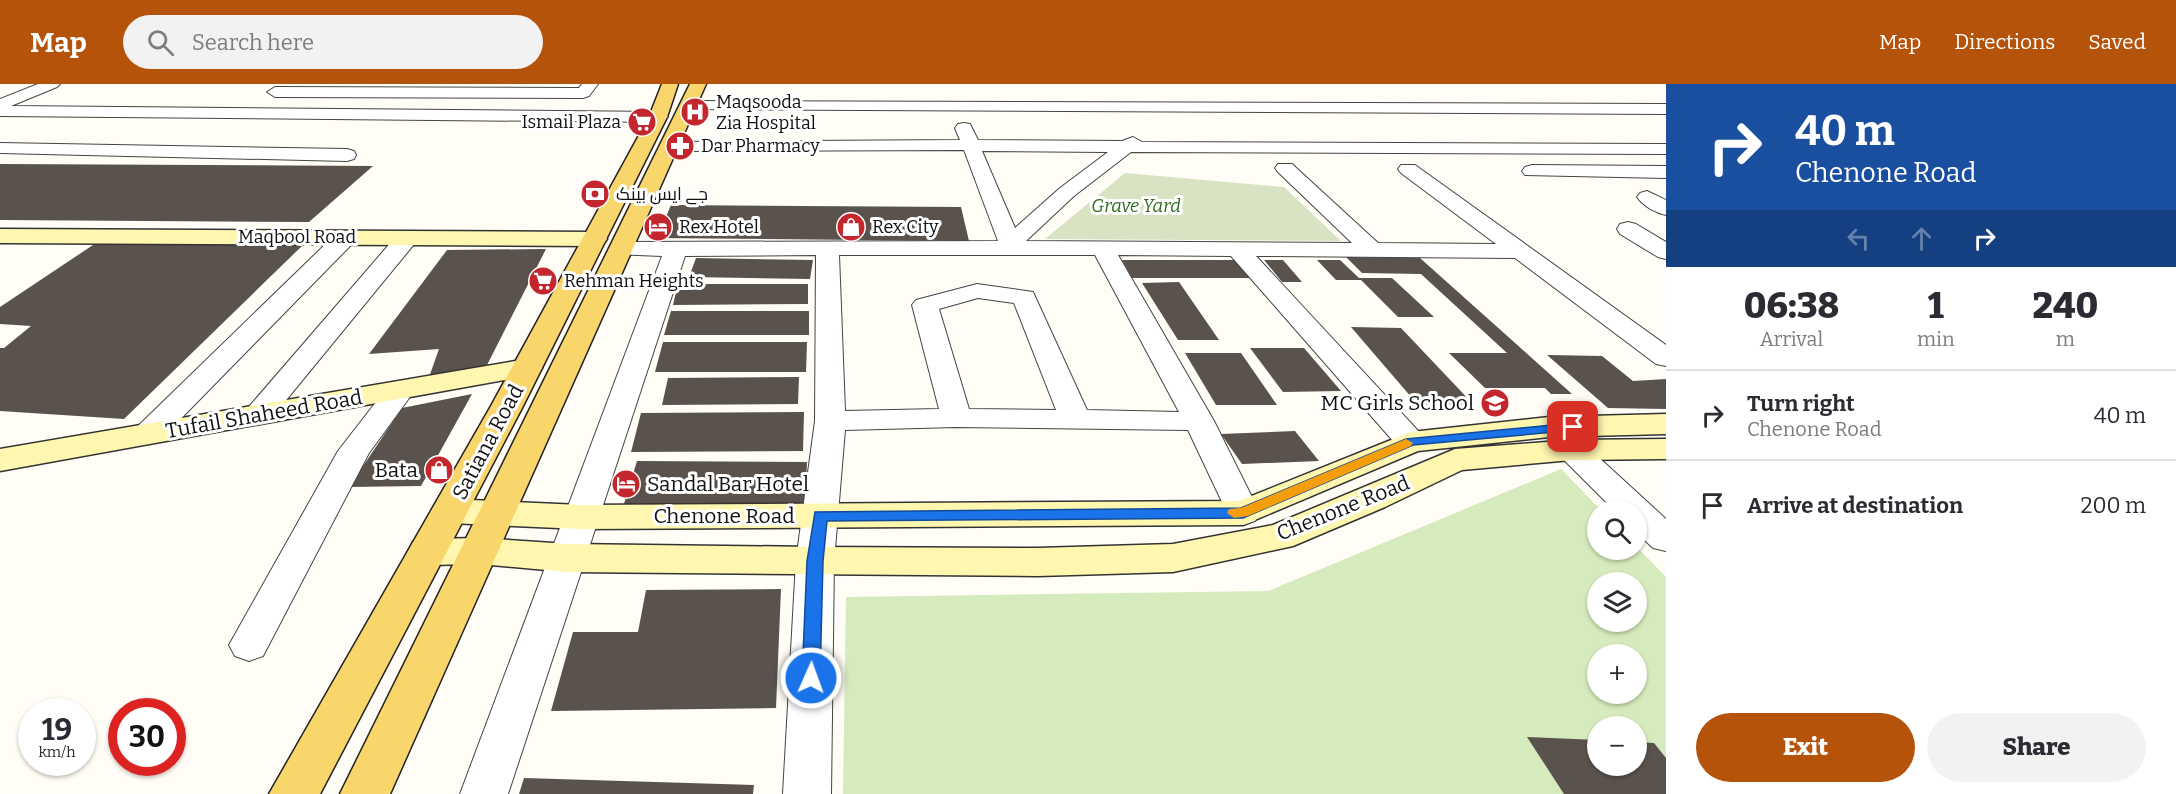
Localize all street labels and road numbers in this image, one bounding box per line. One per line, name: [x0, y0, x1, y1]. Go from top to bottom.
street label: Maqbool Road: [238, 226, 356, 248]
street label: Satiana Road: [447, 380, 529, 504]
street label: Tufail Shaheed Road: [164, 384, 364, 444]
street label: Chenone Road: [1273, 469, 1413, 547]
street label: Chenone Road: [653, 503, 795, 529]

